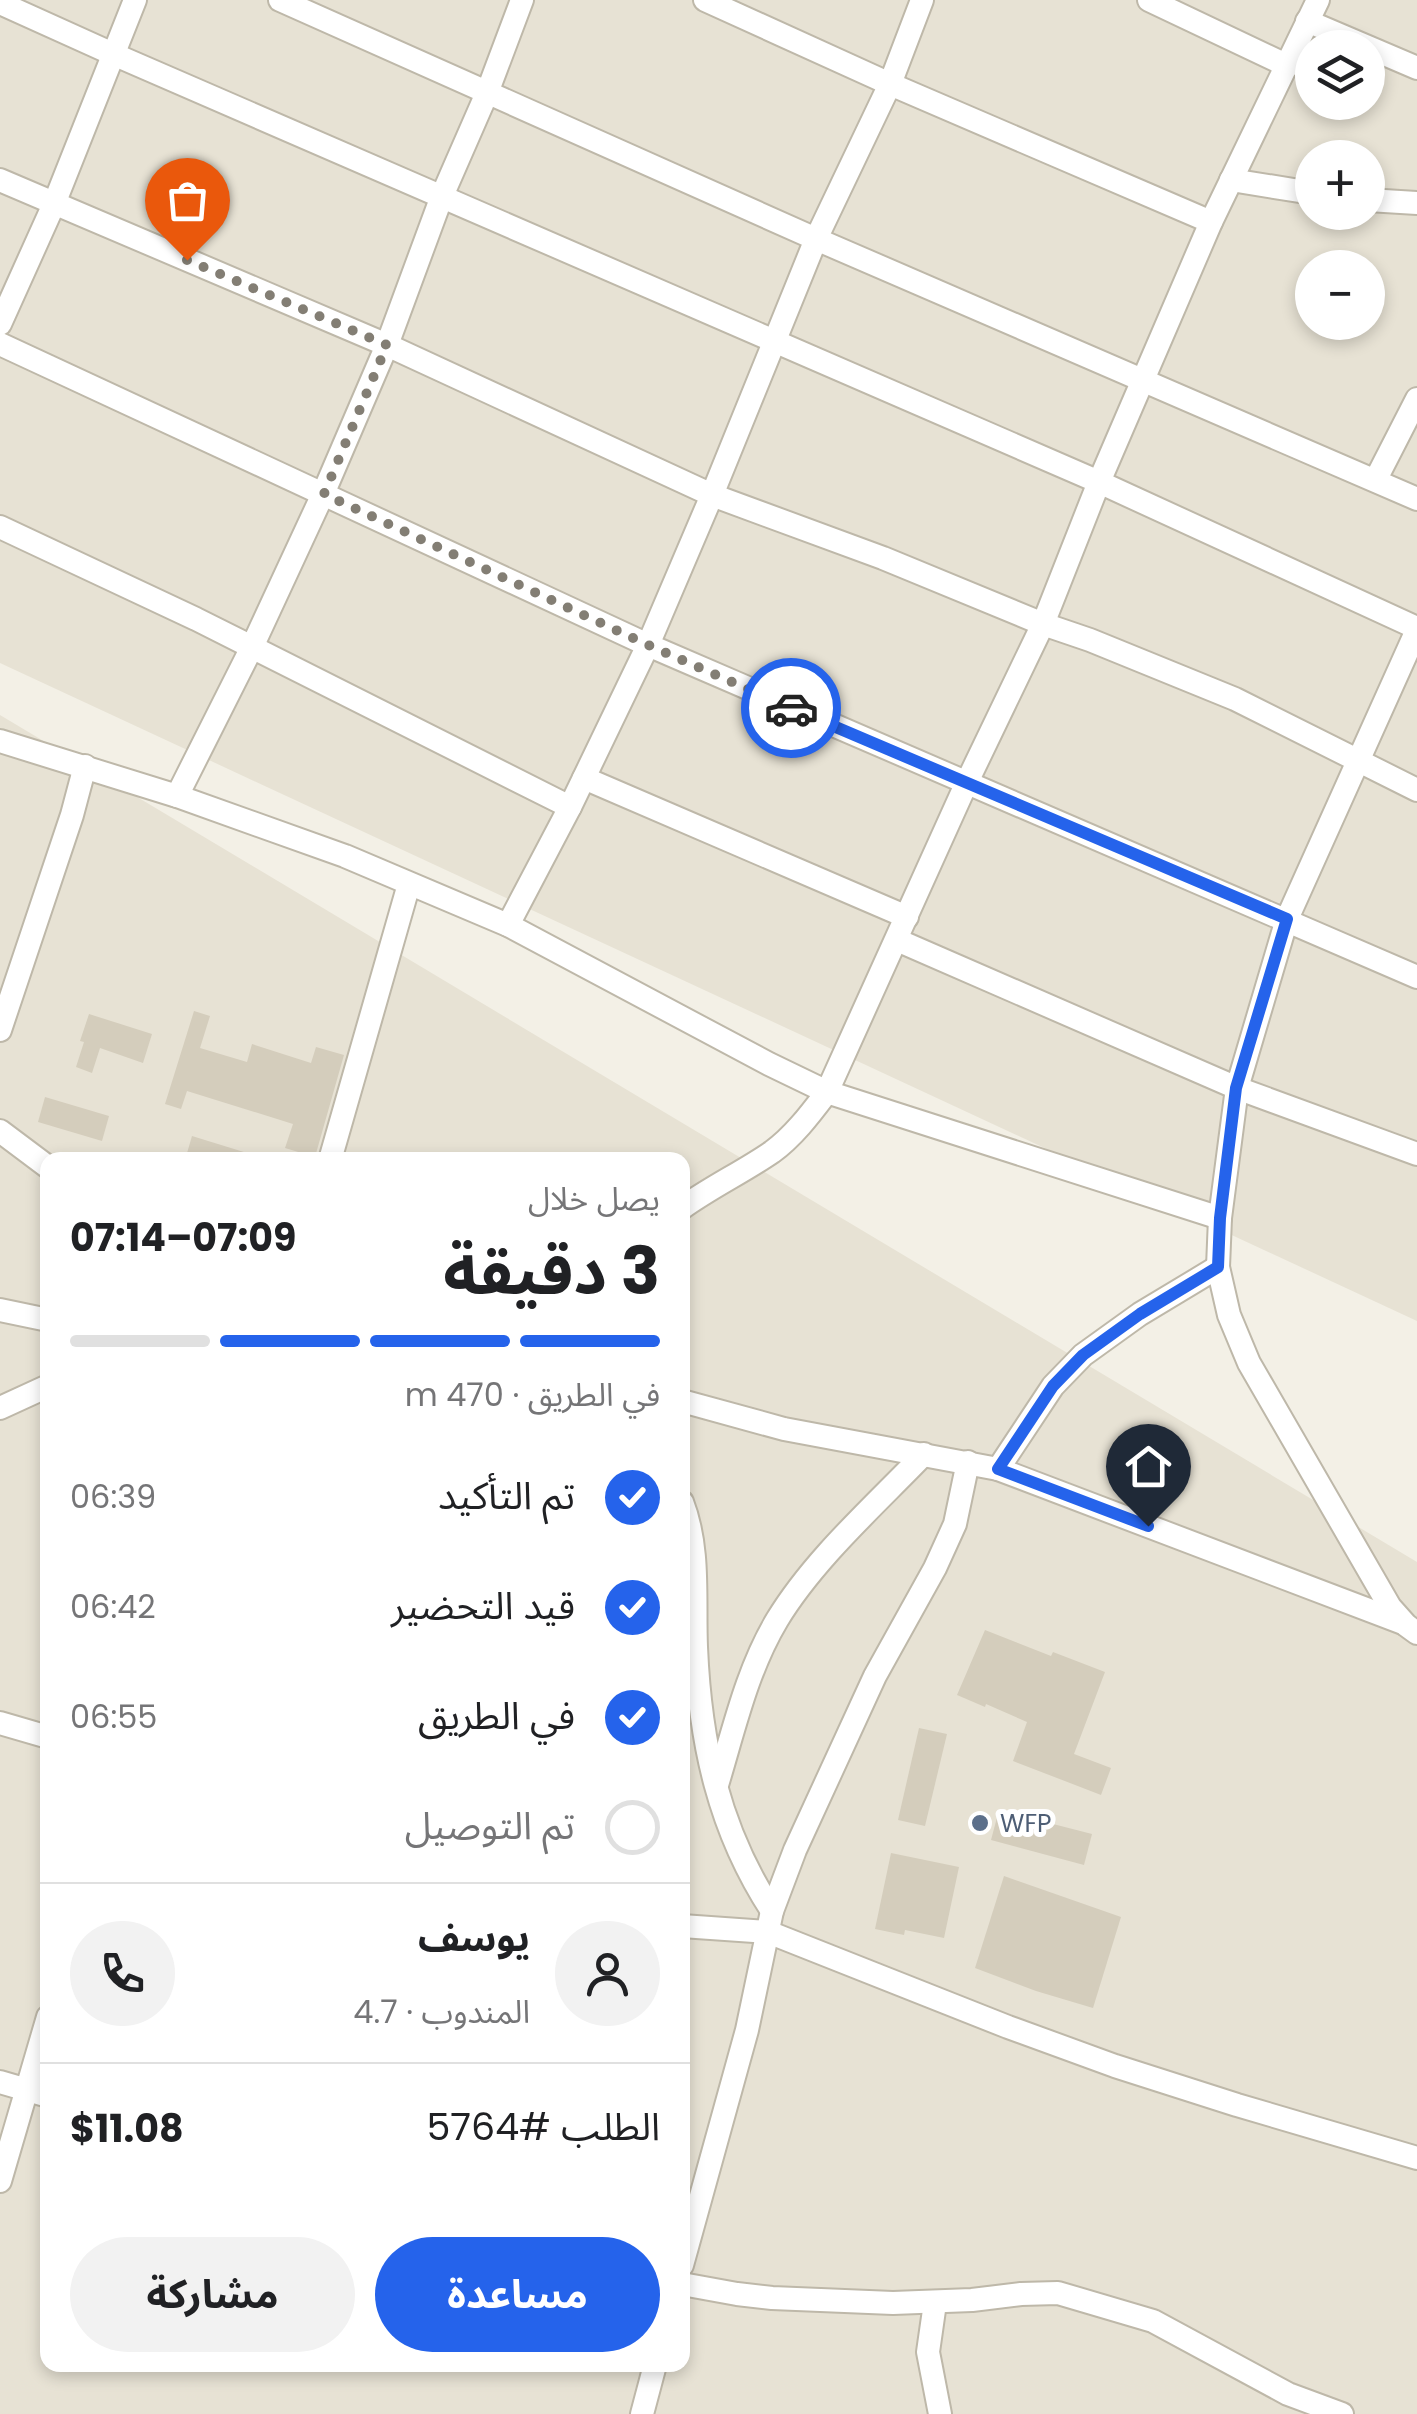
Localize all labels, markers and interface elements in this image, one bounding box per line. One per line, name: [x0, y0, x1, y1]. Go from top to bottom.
map controls: [1295, 30, 1385, 340]
button: layers: [1295, 30, 1385, 120]
button: +: [1295, 140, 1385, 230]
pin: [145, 158, 230, 261]
icon: bag: [160, 173, 215, 228]
button: −: [1295, 250, 1385, 340]
courier: [741, 658, 841, 758]
icon: car: [764, 681, 819, 736]
text: يصل خلال: [528, 1176, 660, 1221]
text: 07:09–07:14: [70, 1211, 296, 1264]
text: 3 دقيقة: [443, 1226, 660, 1317]
text: في الطريق · 470 m: [405, 1372, 660, 1417]
pin: [1106, 1424, 1191, 1527]
icon: home: [1121, 1439, 1176, 1494]
text: تم التأكيد: [438, 1469, 575, 1522]
icon: check: [605, 1470, 660, 1525]
text: 06:39: [70, 1474, 156, 1519]
text: قيد التحضير: [391, 1579, 575, 1632]
icon: check: [605, 1580, 660, 1635]
text: 06:42: [70, 1584, 156, 1629]
text: في الطريق: [418, 1689, 575, 1742]
icon: check: [605, 1690, 660, 1745]
text: 06:55: [70, 1694, 157, 1739]
text: تم التوصيل: [405, 1799, 575, 1852]
place label: WFP: [1000, 1806, 1051, 1841]
marker: WFP: [969, 1812, 991, 1834]
text: يوسف: [418, 1911, 530, 1964]
button: phone: [70, 1921, 175, 2026]
button: person: [555, 1921, 660, 2026]
text: المندوب · 4.7: [353, 1989, 530, 2034]
text: الطلب #5764: [426, 2100, 660, 2153]
text: $11.08: [70, 2102, 184, 2155]
button: مشاركة: [70, 2237, 355, 2352]
button: مساعدة: [375, 2237, 660, 2352]

